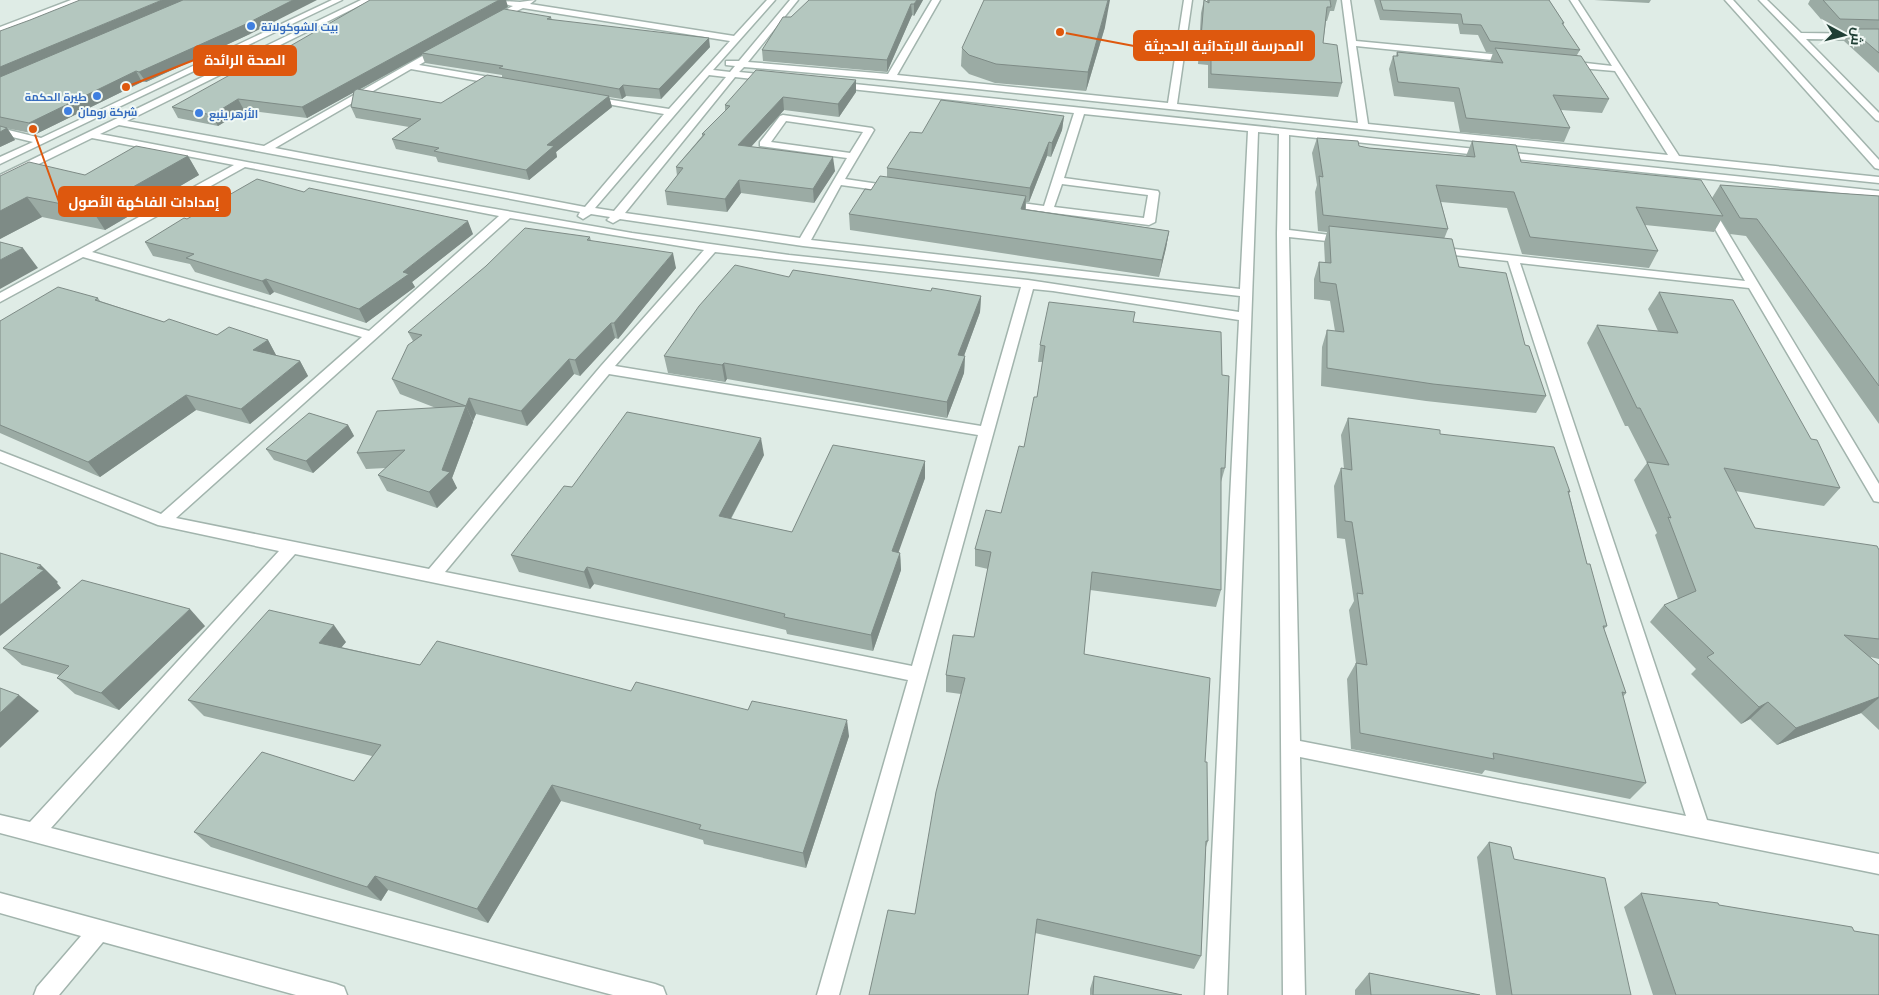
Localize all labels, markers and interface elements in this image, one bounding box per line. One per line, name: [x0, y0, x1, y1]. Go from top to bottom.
north arrow: [1819, 10, 1869, 60]
place label: بيت الشوكولاتة: [261, 19, 338, 35]
marker: بيت الشوكولاتة: [245, 20, 257, 32]
text: ش: [1847, 27, 1868, 47]
callout: المدرسة الابتدائية الحديثة: [1134, 31, 1314, 60]
text: المدرسة الابتدائية الحديثة: [1144, 36, 1304, 55]
callout: الصحة الرائدة: [194, 46, 296, 75]
text: الصحة الرائدة: [204, 50, 286, 69]
place label: طيرة الحكمة: [25, 89, 87, 104]
marker: طيرة الحكمة: [91, 90, 103, 102]
place label: شركة رومان: [78, 104, 138, 120]
marker: شركة رومان: [62, 105, 74, 117]
place label: الأزهر ينبع: [209, 106, 258, 122]
marker: الأزهر ينبع: [193, 107, 205, 119]
callout: إمدادات الفاكهة الأصول: [59, 187, 230, 216]
text: إمدادات الفاكهة الأصول: [69, 192, 219, 212]

